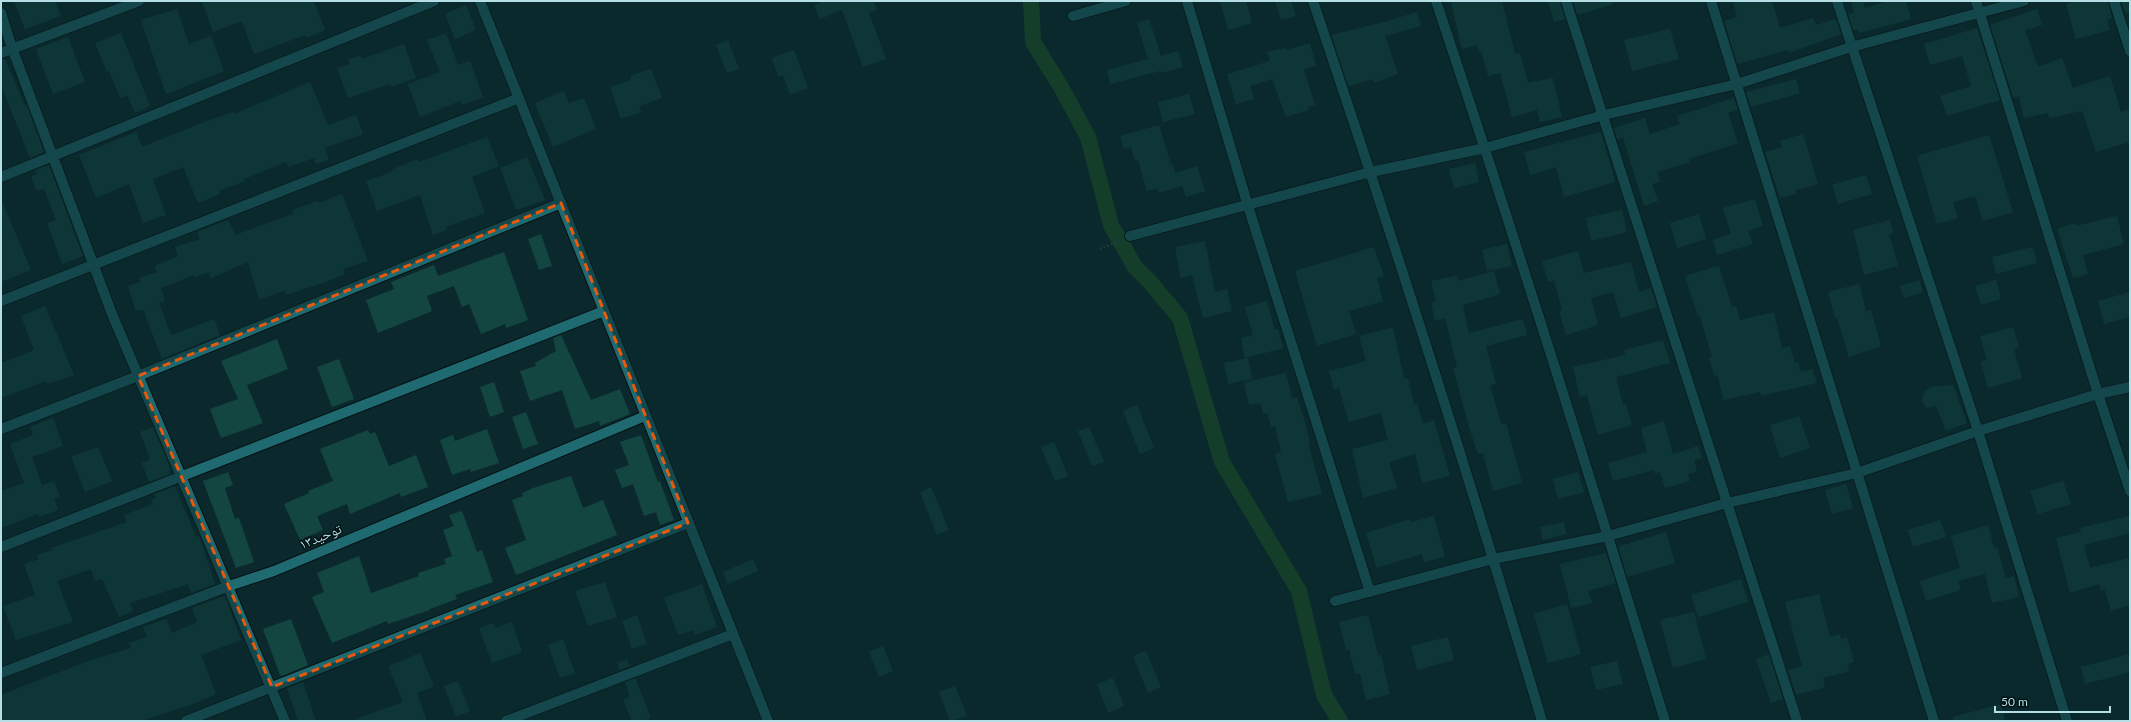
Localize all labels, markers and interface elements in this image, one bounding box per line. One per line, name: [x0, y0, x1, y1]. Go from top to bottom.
street label: توحید۱۳: [296, 519, 344, 553]
scale bar: [1995, 688, 2110, 714]
text: 50 m: [2001, 694, 2028, 709]

